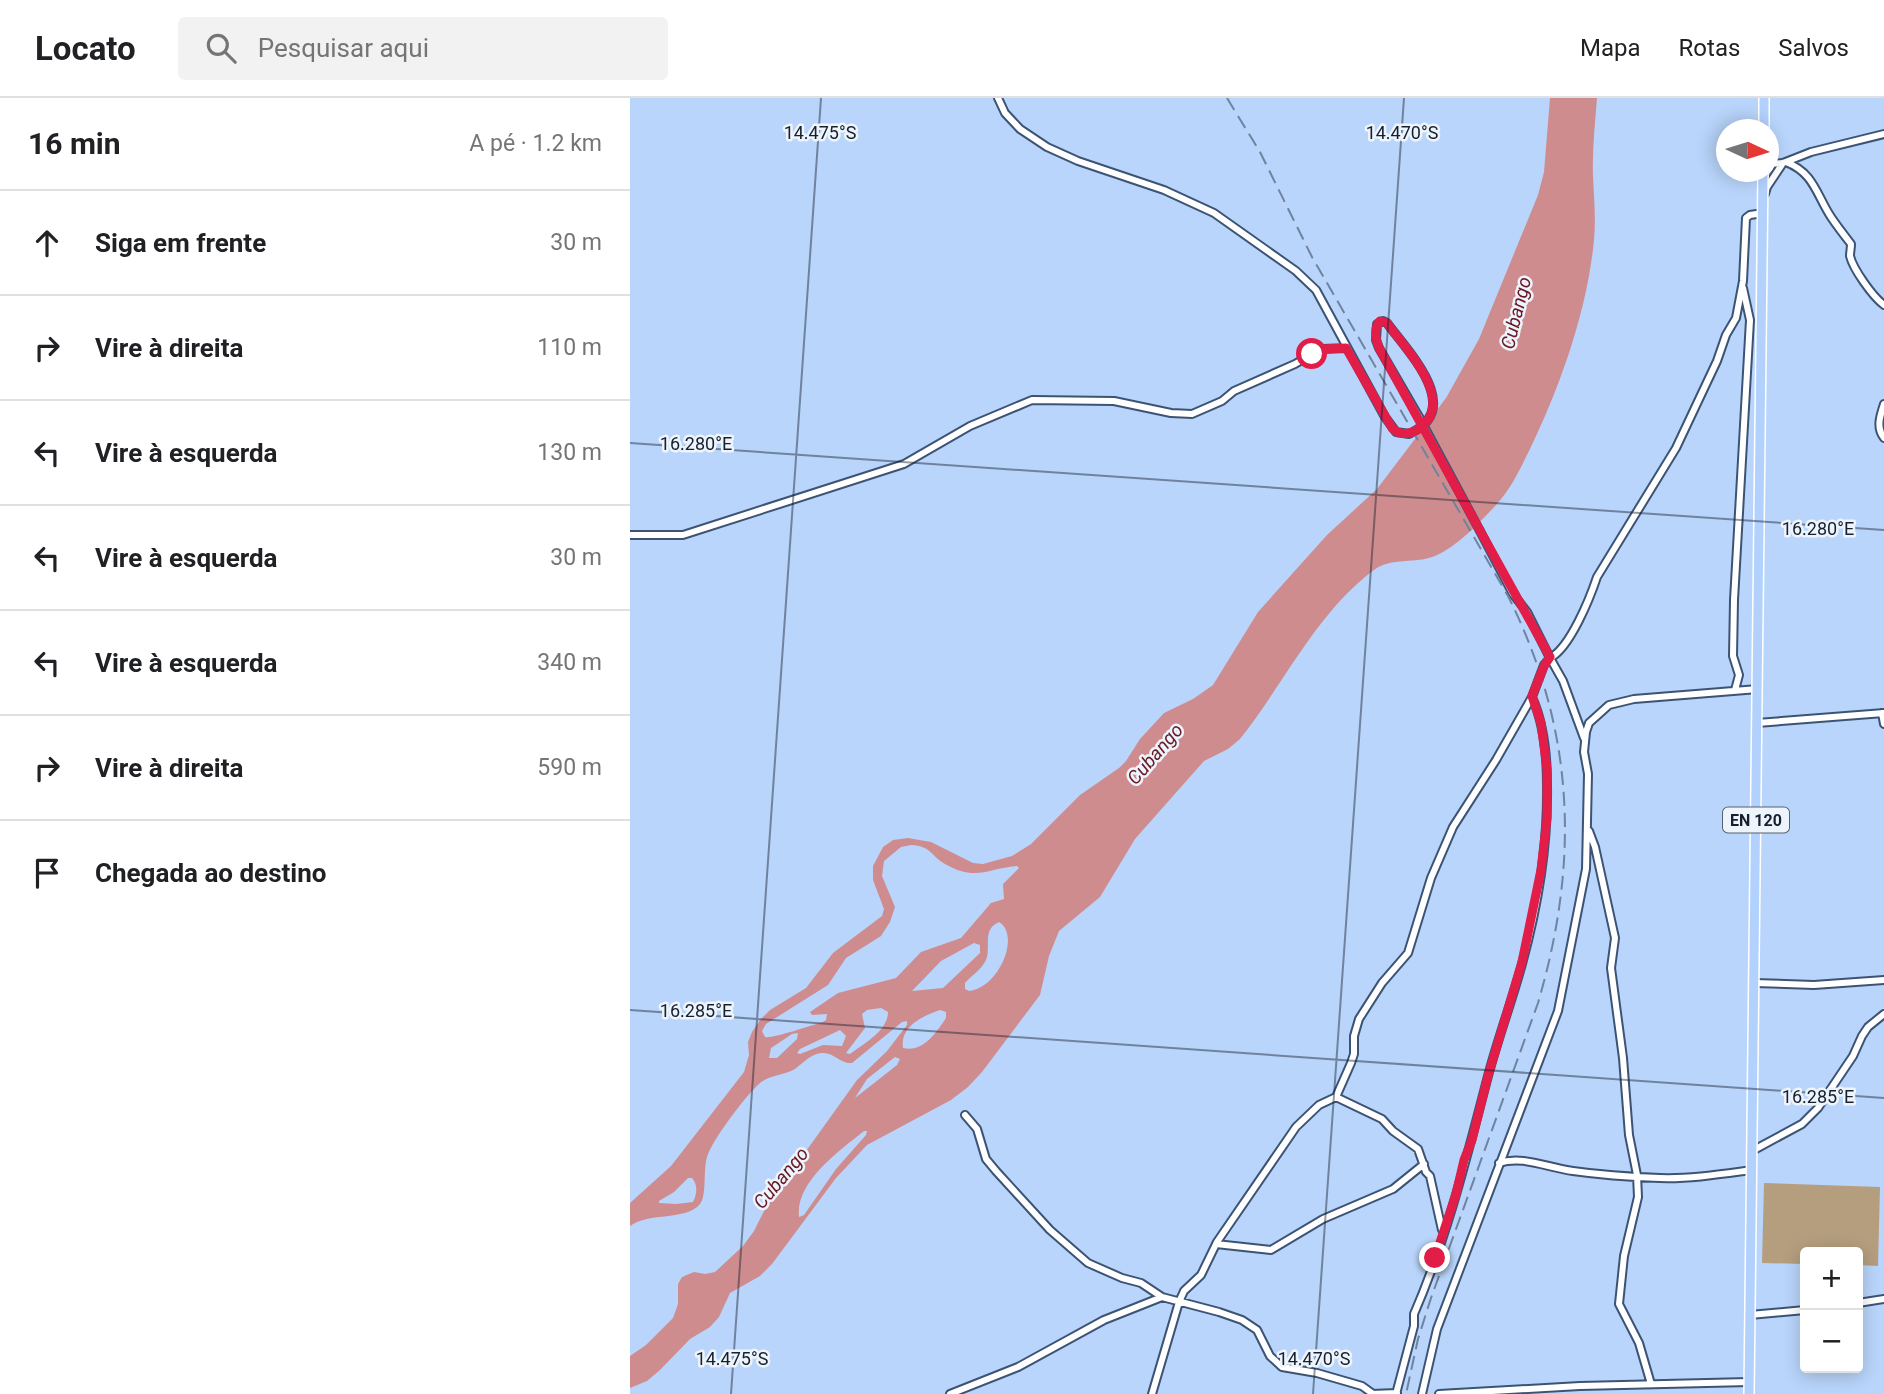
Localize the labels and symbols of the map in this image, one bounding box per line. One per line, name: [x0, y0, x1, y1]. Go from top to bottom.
north arrow: [1716, 119, 1779, 182]
text: 14.475°S: [784, 122, 857, 143]
text: 14.470°S: [1366, 122, 1439, 143]
water label: Cubango: [1496, 275, 1536, 351]
route start: [1296, 338, 1327, 369]
text: 16.280°E: [660, 433, 732, 454]
text: 16.280°E: [1782, 518, 1854, 539]
water label: Cubango: [1122, 719, 1188, 789]
road number: EN 120: [1723, 807, 1789, 832]
text: 16.285°E: [660, 1000, 732, 1021]
text: 16.285°E: [1782, 1086, 1854, 1107]
water label: Cubango: [749, 1142, 813, 1214]
route end: [1419, 1242, 1450, 1273]
text: 14.475°S: [696, 1348, 769, 1369]
text: 14.470°S: [1278, 1348, 1351, 1369]

